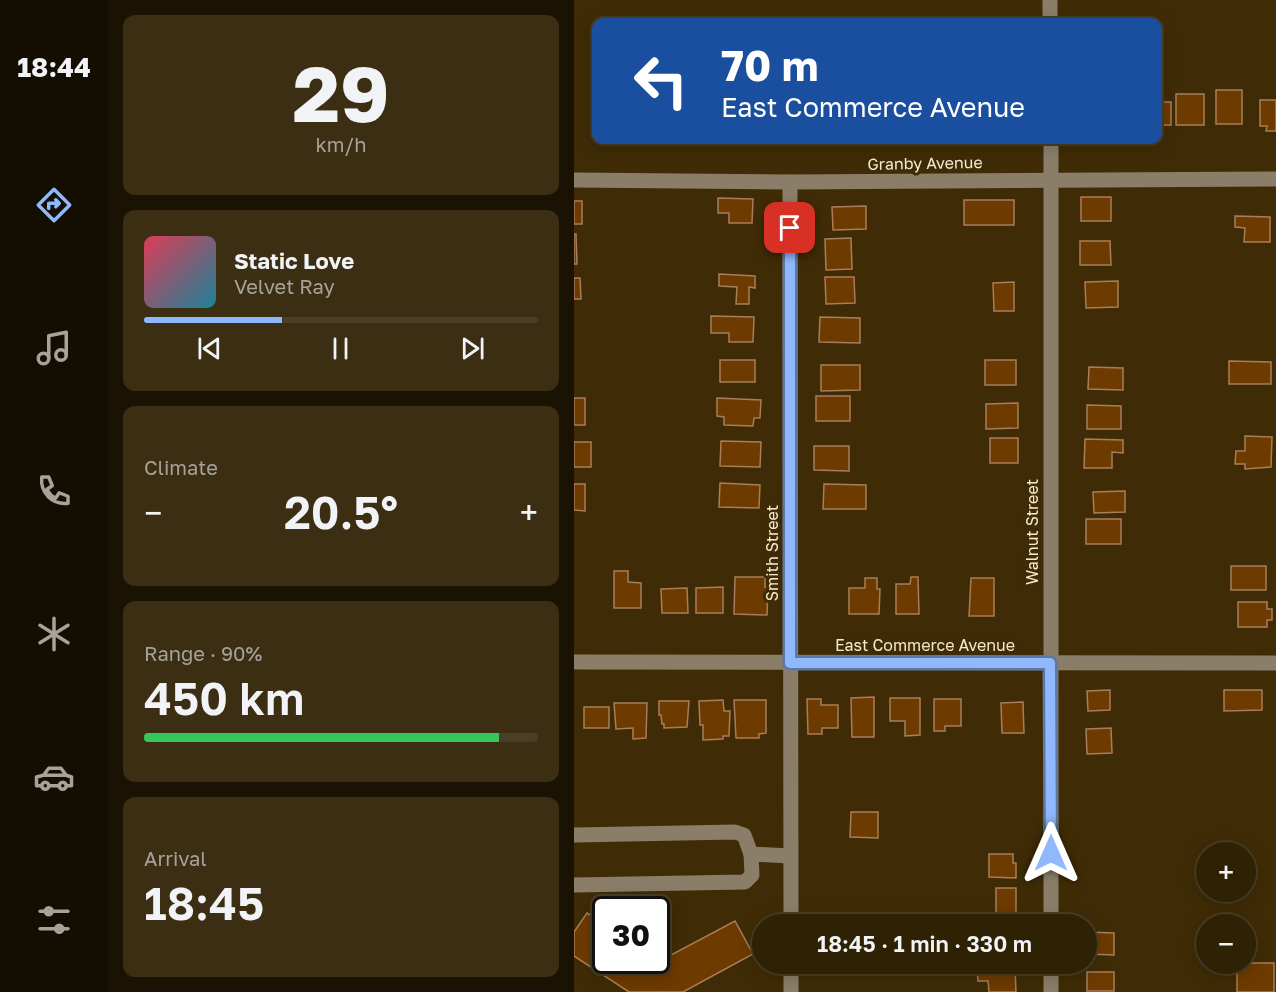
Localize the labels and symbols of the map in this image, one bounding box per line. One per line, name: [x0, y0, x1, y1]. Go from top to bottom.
street label: Granby Avenue: [867, 152, 983, 174]
pin: [764, 202, 815, 253]
street label: Walnut Street: [1022, 479, 1042, 585]
street label: Smith Street: [762, 505, 782, 601]
street label: East Commerce Avenue: [835, 635, 1015, 655]
position arrow: [1019, 821, 1083, 885]
speed limit sign: 30: [592, 896, 670, 974]

